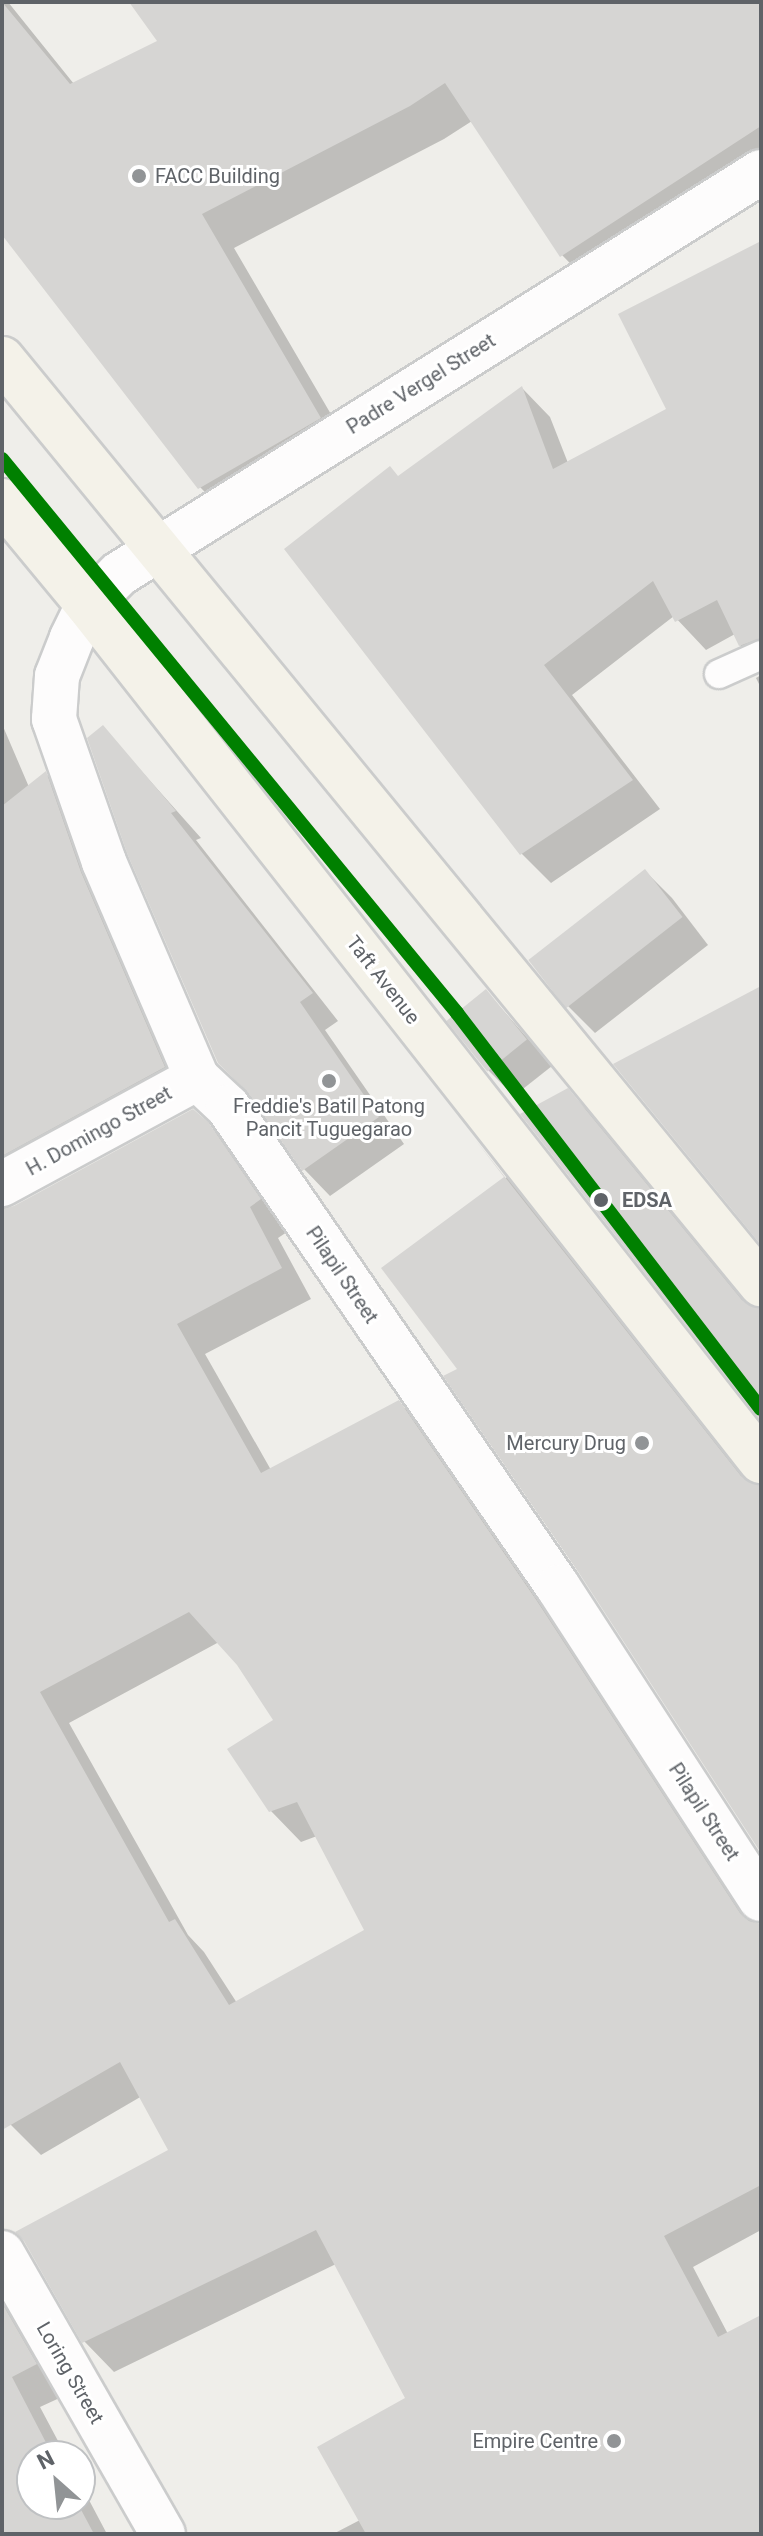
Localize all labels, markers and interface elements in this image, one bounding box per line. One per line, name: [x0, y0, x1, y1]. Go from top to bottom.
place label: FACC Building: [155, 164, 280, 188]
marker: FACC Building: [130, 167, 148, 185]
street label: Padre Vergel Street: [342, 329, 500, 439]
street label: Taft Avenue: [341, 931, 425, 1029]
marker: Freddie's Batil Patong Pancit Tuguegarao: [320, 1072, 338, 1090]
street label: H. Domingo Street: [22, 1081, 176, 1181]
place label: Freddie's Batil Patong Pancit Tuguegarao: [233, 1094, 425, 1141]
marker: EDSA: [587, 1186, 615, 1214]
place label: EDSA: [622, 1188, 672, 1212]
street label: Pilapil Street: [301, 1222, 383, 1328]
place label: Mercury Drug: [506, 1431, 626, 1455]
marker: Mercury Drug: [633, 1434, 651, 1452]
street label: Pilapil Street: [663, 1759, 745, 1865]
street label: Loring Street: [31, 2318, 109, 2428]
place label: Empire Centre: [472, 2429, 598, 2453]
marker: Empire Centre: [605, 2432, 623, 2450]
north arrow: [16, 2440, 96, 2520]
text: N: [33, 2445, 58, 2475]

